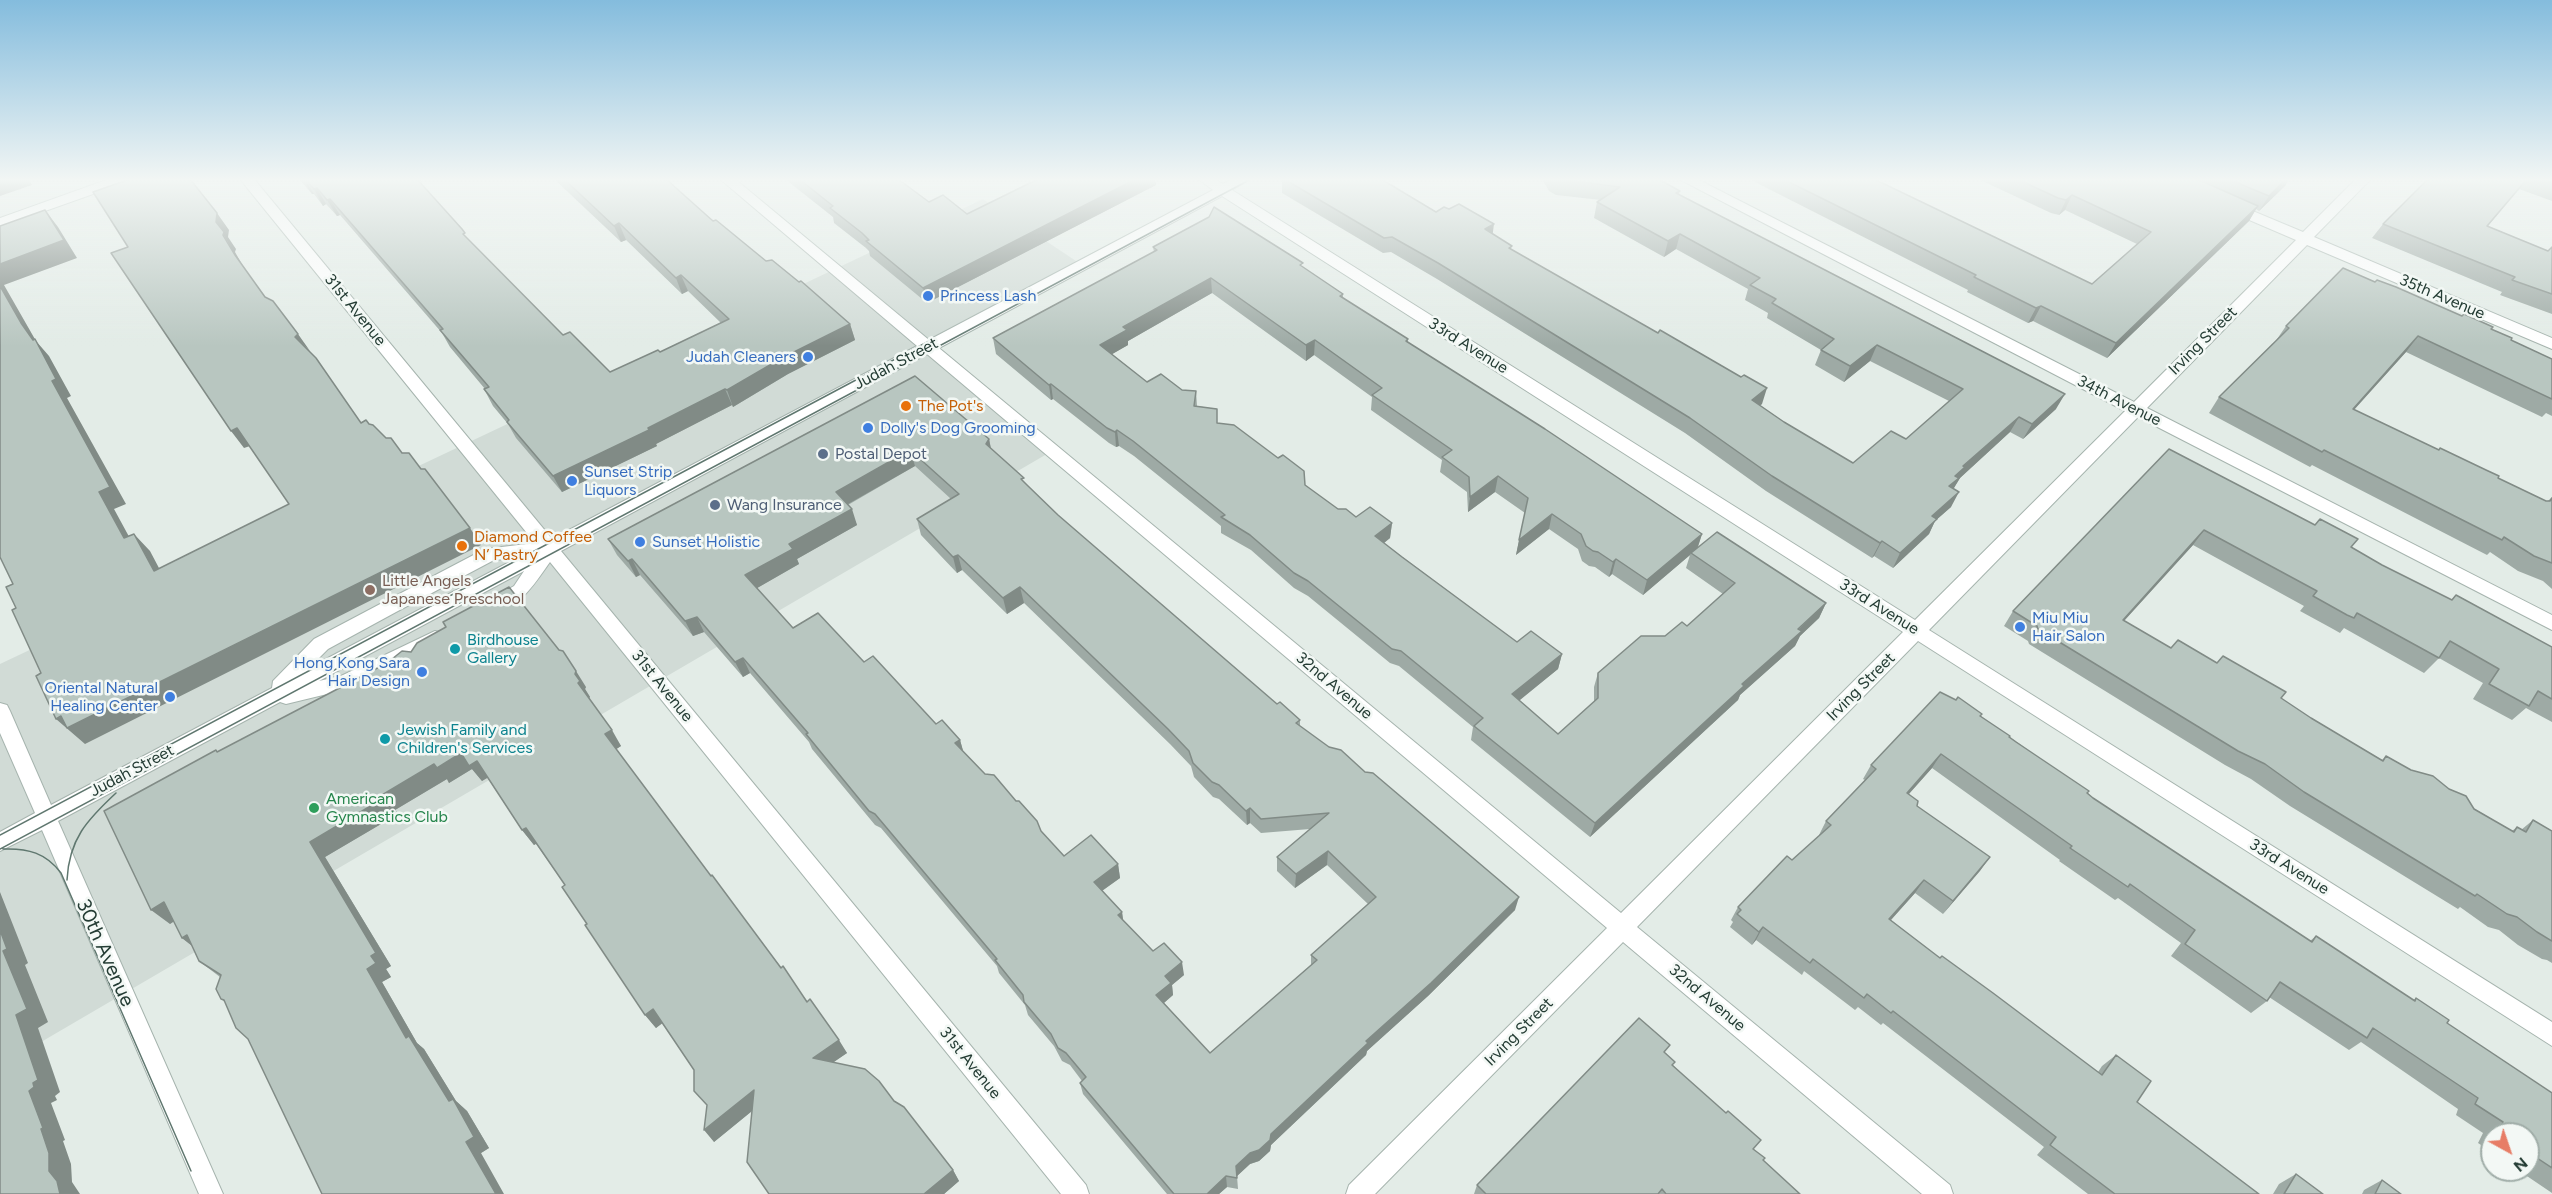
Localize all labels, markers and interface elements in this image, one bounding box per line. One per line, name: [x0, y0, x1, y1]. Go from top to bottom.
street label: 31st Avenue: [320, 270, 390, 350]
street label: 35th Avenue: [2396, 270, 2488, 324]
place label: Princess Lash: [940, 286, 1036, 306]
marker: Princess Lash: [921, 289, 935, 303]
street label: Irving Street: [2165, 303, 2241, 379]
street label: 33rd Avenue: [1425, 314, 1511, 378]
street label: Judah Street: [851, 334, 941, 394]
place label: Judah Cleaners: [686, 347, 796, 367]
marker: Judah Cleaners: [801, 350, 815, 364]
street label: 34th Avenue: [2074, 372, 2164, 430]
place label: The Pot's: [918, 396, 984, 416]
marker: The Pot's: [899, 399, 913, 413]
place label: Dolly's Dog Grooming: [880, 418, 1036, 438]
marker: Dolly's Dog Grooming: [861, 421, 875, 435]
place label: Postal Depot: [835, 444, 927, 464]
marker: Postal Depot: [816, 447, 830, 461]
place label: Sunset Strip Liquors: [584, 462, 672, 500]
marker: Sunset Strip Liquors: [565, 474, 579, 488]
place label: Wang Insurance: [727, 495, 842, 515]
marker: Wang Insurance: [708, 498, 722, 512]
place label: Diamond Coffee N’ Pastry: [474, 527, 592, 565]
place label: Sunset Holistic: [652, 532, 760, 552]
marker: Sunset Holistic: [633, 535, 647, 549]
marker: Diamond Coffee N’ Pastry: [455, 539, 469, 553]
place label: Little Angels Japanese Preschool: [382, 571, 524, 609]
street label: 33rd Avenue: [1836, 575, 1922, 639]
marker: Little Angels Japanese Preschool: [363, 583, 377, 597]
place label: Miu Miu Hair Salon: [2032, 608, 2105, 646]
marker: Miu Miu Hair Salon: [2013, 620, 2027, 634]
place label: Birdhouse Gallery: [467, 630, 539, 668]
marker: Birdhouse Gallery: [448, 642, 462, 656]
street label: 31st Avenue: [627, 646, 697, 726]
street label: 32nd Avenue: [1292, 648, 1376, 724]
street label: Irving Street: [1823, 649, 1899, 725]
place label: Hong Kong Sara Hair Design: [294, 653, 410, 691]
marker: Hong Kong Sara Hair Design: [415, 665, 429, 679]
place label: Oriental Natural Healing Center: [45, 678, 158, 716]
marker: Oriental Natural Healing Center: [163, 690, 177, 704]
place label: Jewish Family and Children's Services: [397, 720, 533, 758]
marker: Jewish Family and Children's Services: [378, 732, 392, 746]
street label: Judah Street: [87, 741, 177, 801]
place label: American Gymnastics Club: [326, 789, 448, 827]
marker: American Gymnastics Club: [307, 801, 321, 815]
street label: 33rd Avenue: [2246, 835, 2332, 899]
street label: 30th Avenue: [71, 896, 139, 1010]
street label: 32nd Avenue: [1665, 960, 1749, 1036]
street label: Irving Street: [1481, 994, 1557, 1070]
street label: 31st Avenue: [935, 1023, 1005, 1103]
north arrow: [2480, 1122, 2540, 1182]
text: N: [2510, 1153, 2531, 1176]

